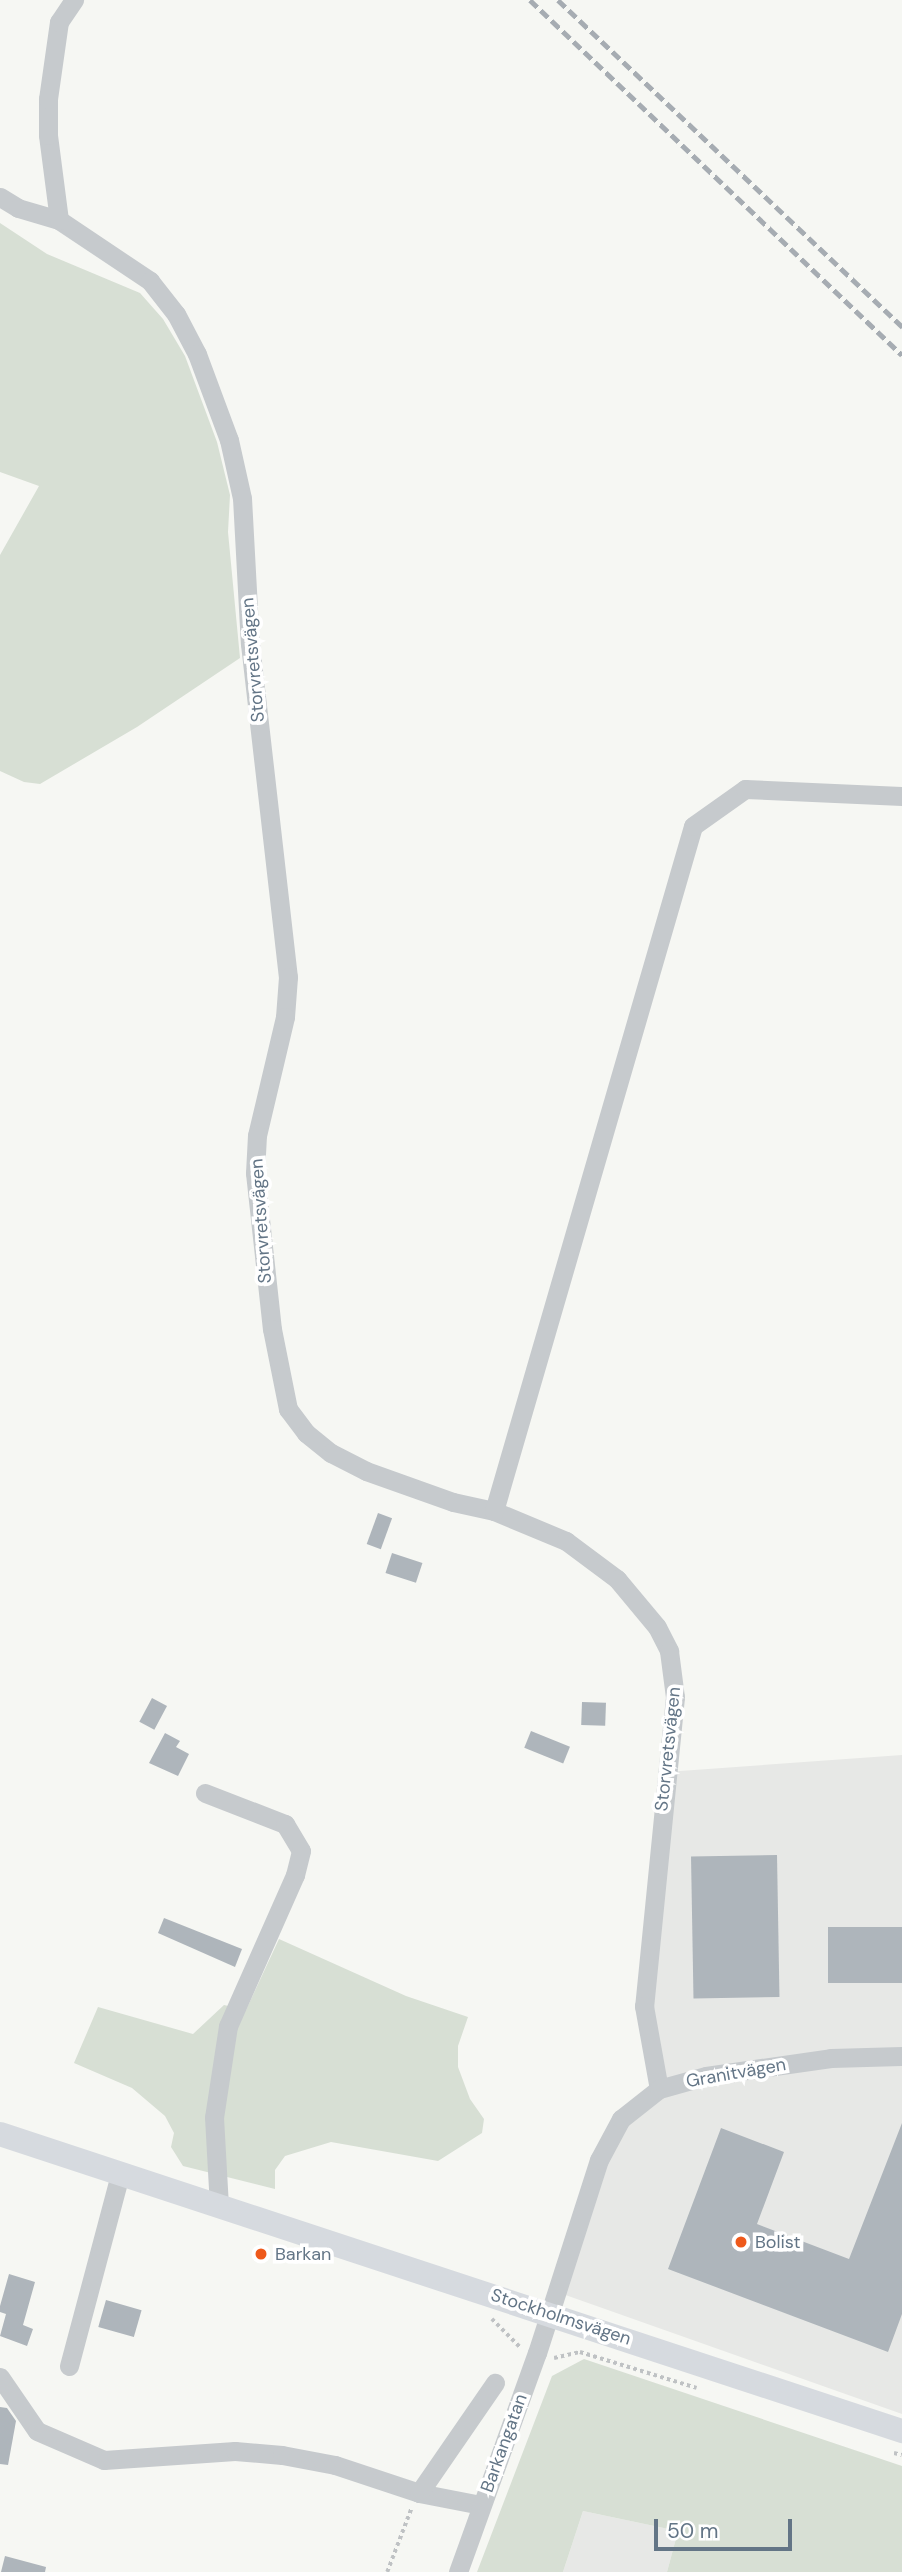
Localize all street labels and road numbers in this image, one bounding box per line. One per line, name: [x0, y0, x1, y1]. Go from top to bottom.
street label: Storvretsvägen: [237, 597, 269, 723]
street label: Storvretsvägen: [246, 1158, 276, 1284]
street label: Storvretsvägen: [651, 1686, 685, 1812]
street label: Granitvägen: [684, 2054, 788, 2092]
street label: Stockholmsvägen: [488, 2284, 634, 2350]
street label: Barkangatan: [476, 2391, 532, 2495]

